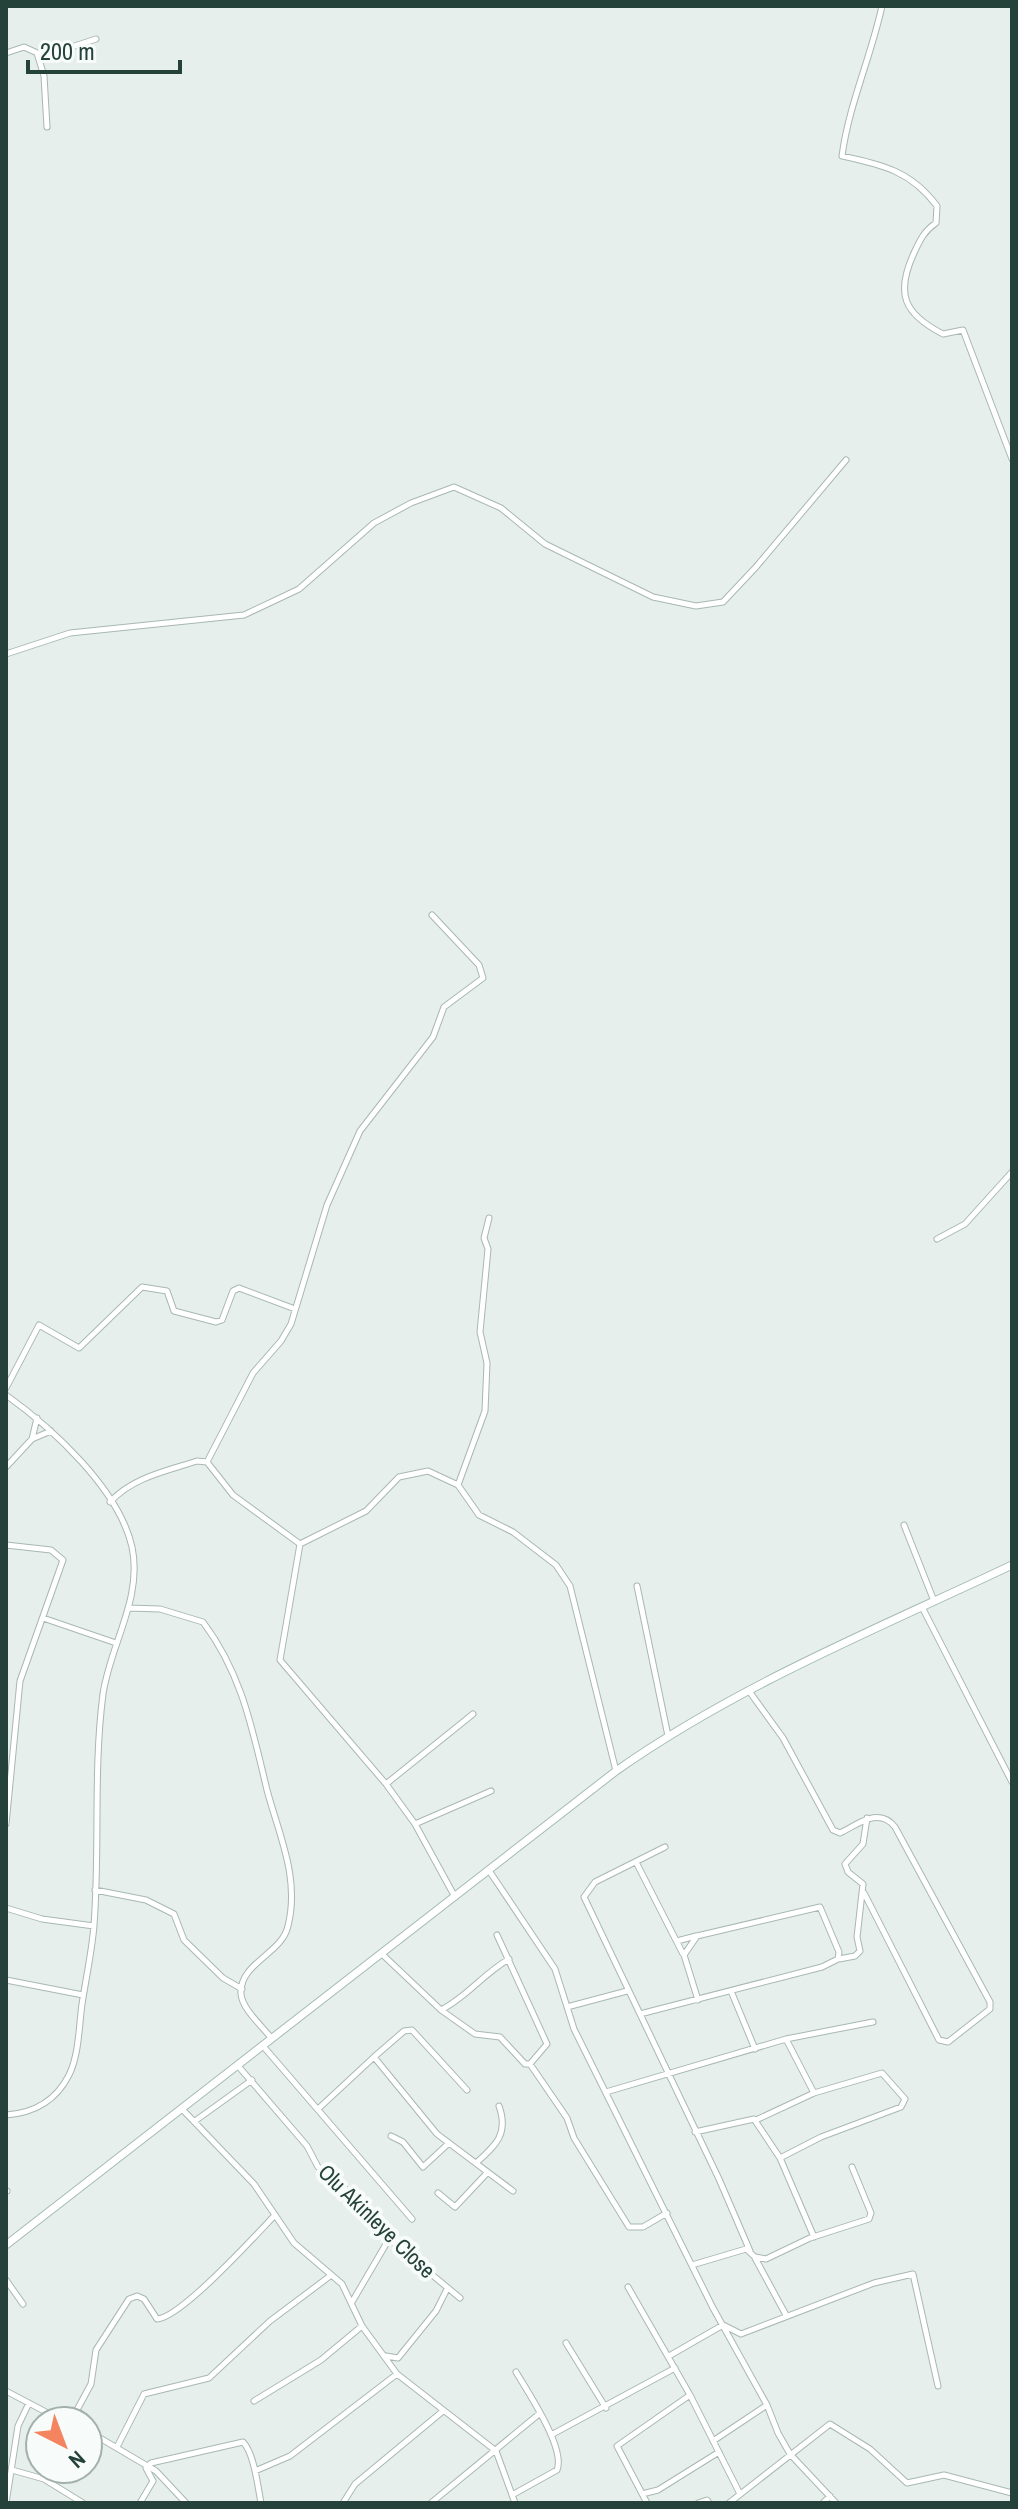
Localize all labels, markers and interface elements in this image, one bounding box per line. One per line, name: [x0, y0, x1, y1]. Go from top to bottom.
scale bar: [28, 24, 180, 74]
text: 200 m: [40, 35, 95, 67]
street label: Olu Akinleye Close: [312, 2157, 442, 2285]
north arrow: [24, 2405, 104, 2485]
text: N: [63, 2444, 92, 2475]

